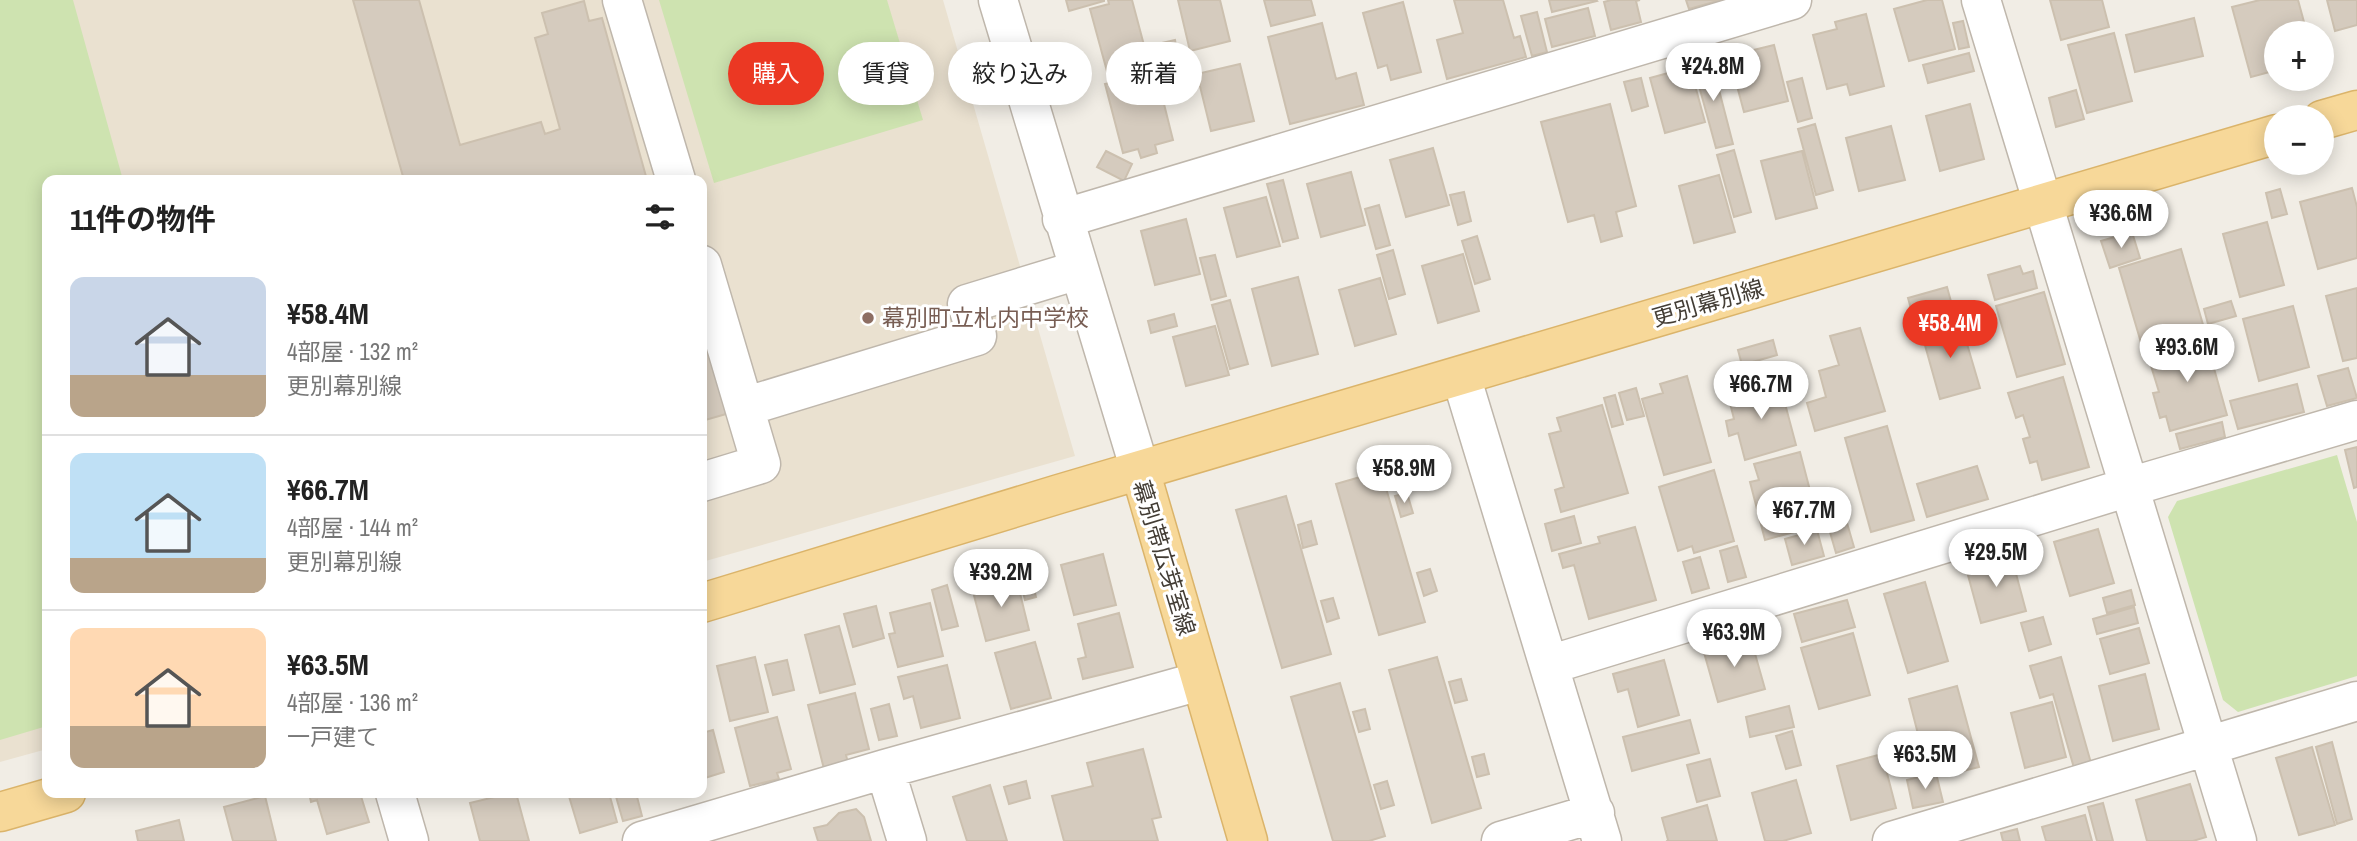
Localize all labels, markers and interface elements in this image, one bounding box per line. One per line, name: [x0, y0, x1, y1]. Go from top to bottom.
map controls: [2264, 21, 2334, 175]
button: +: [2264, 21, 2334, 91]
chip: 購入: [728, 42, 824, 105]
chip: 賃貸: [838, 42, 934, 105]
chip: 絞り込み: [948, 42, 1092, 105]
chip: 新着: [1106, 42, 1202, 105]
pin: ¥24.8M: [1656, 43, 1770, 103]
text: ¥24.8M: [1682, 50, 1744, 81]
button: −: [2264, 105, 2334, 175]
pin: ¥36.6M: [2064, 190, 2178, 250]
text: ¥36.6M: [2090, 197, 2152, 228]
icon: filters: [641, 198, 679, 236]
text: 11件の物件: [70, 199, 216, 239]
street label: 更別幕別線: [1648, 272, 1767, 333]
text: ¥58.4M: [287, 293, 369, 333]
pin: ¥58.4M: [1893, 300, 2007, 360]
place label: 幕別町立札内中学校: [882, 302, 1089, 333]
icon: home: [126, 305, 210, 389]
text: ¥58.4M: [1919, 307, 1981, 338]
marker: 幕別町立札内中学校: [860, 310, 876, 326]
pin: ¥93.6M: [2130, 324, 2244, 384]
text: ¥93.6M: [2156, 331, 2218, 362]
text: 4部屋 · 132 m²: [287, 336, 418, 367]
pin: ¥66.7M: [1704, 362, 1818, 421]
text: ¥66.7M: [1730, 368, 1792, 399]
text: 更別幕別線: [287, 370, 402, 401]
pin: ¥58.9M: [1347, 446, 1461, 505]
text: ¥58.9M: [1373, 452, 1435, 483]
text: ¥66.7M: [287, 469, 369, 509]
street label: 幕別帯広芽室線: [1126, 476, 1203, 639]
icon: home: [126, 481, 210, 565]
pin: ¥67.7M: [1747, 488, 1861, 547]
text: ¥67.7M: [1773, 494, 1835, 525]
text: 4部屋 · 144 m²: [287, 512, 418, 543]
pin: ¥29.5M: [1939, 530, 2053, 589]
text: ¥29.5M: [1965, 536, 2027, 567]
text: 更別幕別線: [287, 546, 402, 577]
pin: ¥39.2M: [944, 550, 1058, 609]
text: ¥39.2M: [970, 556, 1032, 587]
pin: ¥63.9M: [1677, 610, 1791, 669]
text: ¥63.9M: [1703, 616, 1765, 647]
text: ¥63.5M: [287, 644, 369, 684]
icon: home: [126, 656, 210, 740]
text: 4部屋 · 136 m²: [287, 687, 418, 718]
text: 一戸建て: [287, 721, 379, 752]
pin: ¥63.5M: [1868, 732, 1982, 791]
text: ¥63.5M: [1894, 738, 1956, 769]

